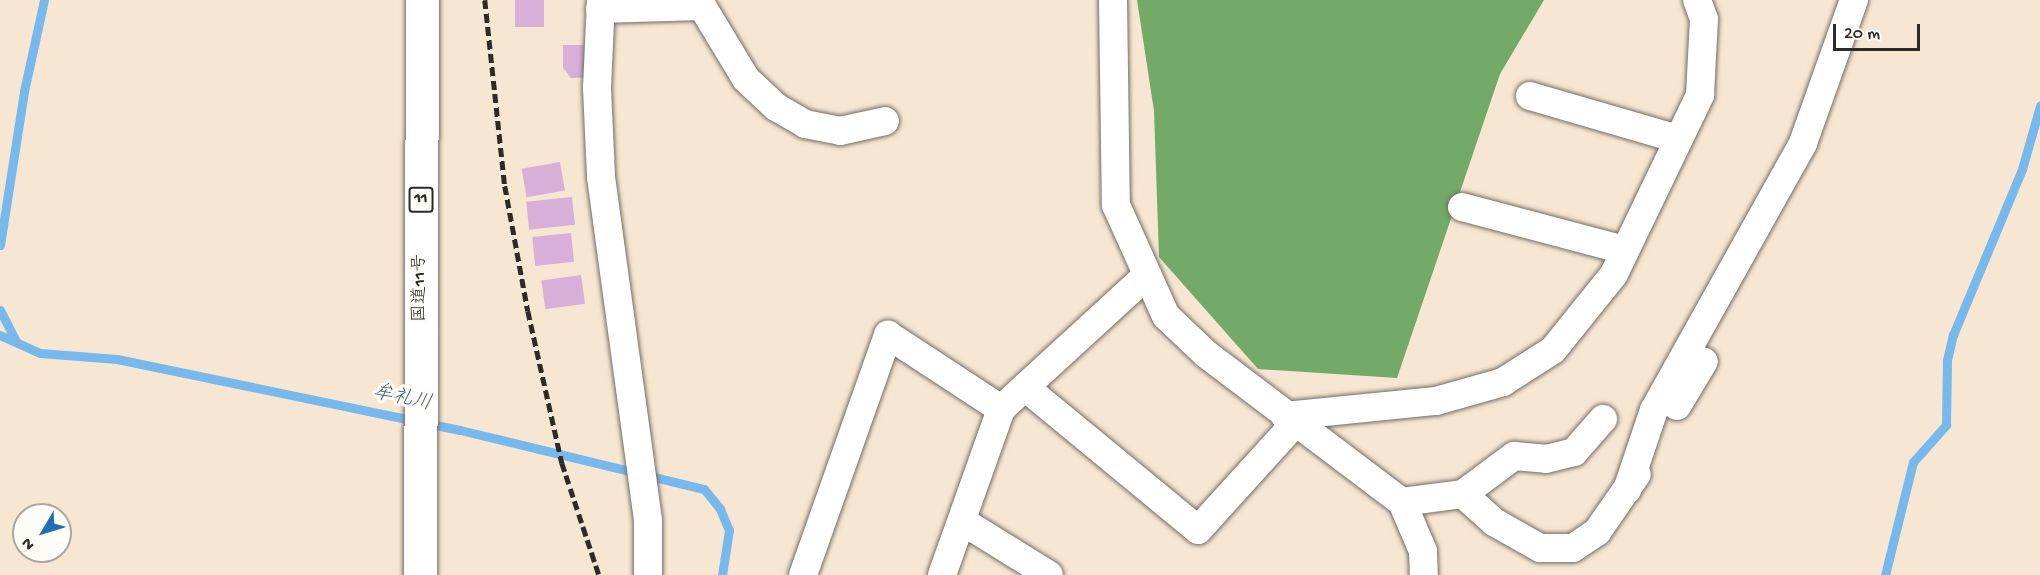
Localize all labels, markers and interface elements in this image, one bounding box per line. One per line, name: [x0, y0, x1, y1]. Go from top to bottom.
scale bar: [1836, 12, 1923, 50]
text: 20 m: [1844, 24, 1880, 45]
road number: 11: [408, 187, 434, 213]
street label: 国道11号: [410, 254, 432, 322]
water label: 牟礼川: [370, 381, 434, 417]
north arrow: [12, 503, 72, 563]
text: N: [18, 533, 40, 553]

